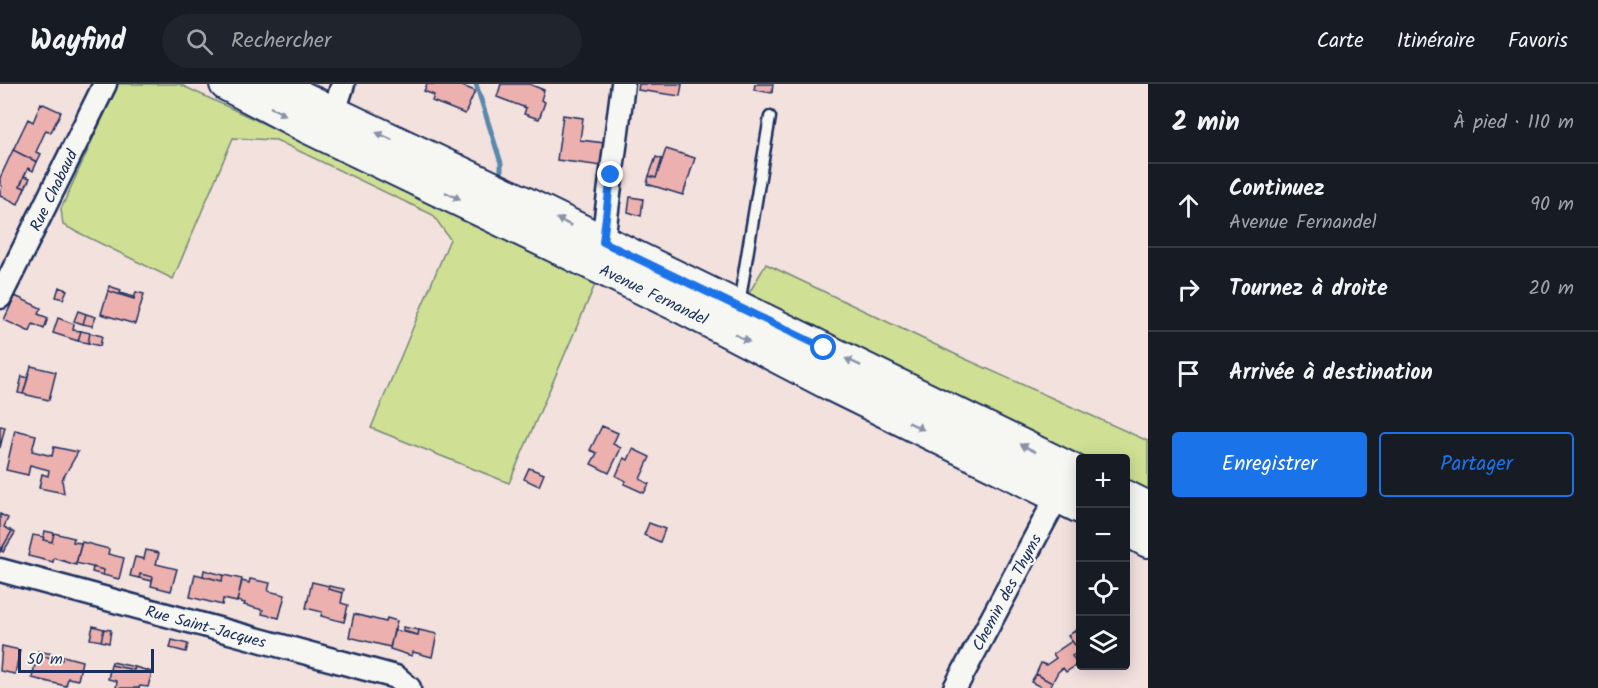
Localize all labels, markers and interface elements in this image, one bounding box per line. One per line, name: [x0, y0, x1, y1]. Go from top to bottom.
search box: [162, 14, 582, 68]
text: Wayfind: [30, 19, 126, 64]
text: Rechercher: [231, 24, 331, 59]
icon: search: [183, 25, 216, 58]
text: Carte: [1317, 25, 1364, 58]
text: Itinéraire: [1397, 25, 1475, 58]
text: Favoris: [1508, 25, 1568, 58]
text: 2 min: [1172, 102, 1240, 144]
one-way arrow: [270, 106, 287, 116]
text: À pied · 110 m: [1453, 107, 1574, 139]
one-way arrow: [375, 131, 392, 140]
street label: Rue Chabaud: [24, 145, 85, 236]
route end: [597, 161, 623, 187]
text: Continuez: [1229, 172, 1325, 207]
icon: ahead: [1172, 189, 1205, 222]
text: 90 m: [1530, 189, 1574, 221]
one-way arrow: [445, 192, 462, 201]
text: Avenue Fernandel: [1229, 207, 1377, 239]
one-way arrow: [556, 218, 573, 227]
street label: Avenue Fernandel: [595, 258, 712, 332]
text: Tournez à droite: [1229, 272, 1388, 307]
icon: right: [1172, 273, 1205, 306]
text: 20 m: [1528, 273, 1574, 305]
one-way arrow: [733, 333, 750, 343]
route start: [810, 334, 836, 360]
text: Arrivée à destination: [1229, 356, 1433, 391]
one-way arrow: [845, 357, 862, 366]
icon: arrive: [1172, 357, 1205, 390]
one-way arrow: [907, 421, 924, 431]
button: Enregistrer: [1172, 432, 1367, 497]
button: Partager: [1379, 432, 1574, 497]
one-way arrow: [1020, 443, 1037, 453]
map controls: [1076, 454, 1130, 670]
button: +: [1076, 454, 1130, 508]
button: −: [1076, 508, 1130, 562]
street label: Chemin des Thyms: [966, 530, 1049, 656]
button: locate: [1076, 562, 1130, 616]
street label: Rue Saint-Jacques: [143, 599, 269, 656]
button: layers: [1076, 616, 1130, 670]
scale bar: [18, 646, 154, 674]
text: 50 m: [27, 647, 63, 672]

